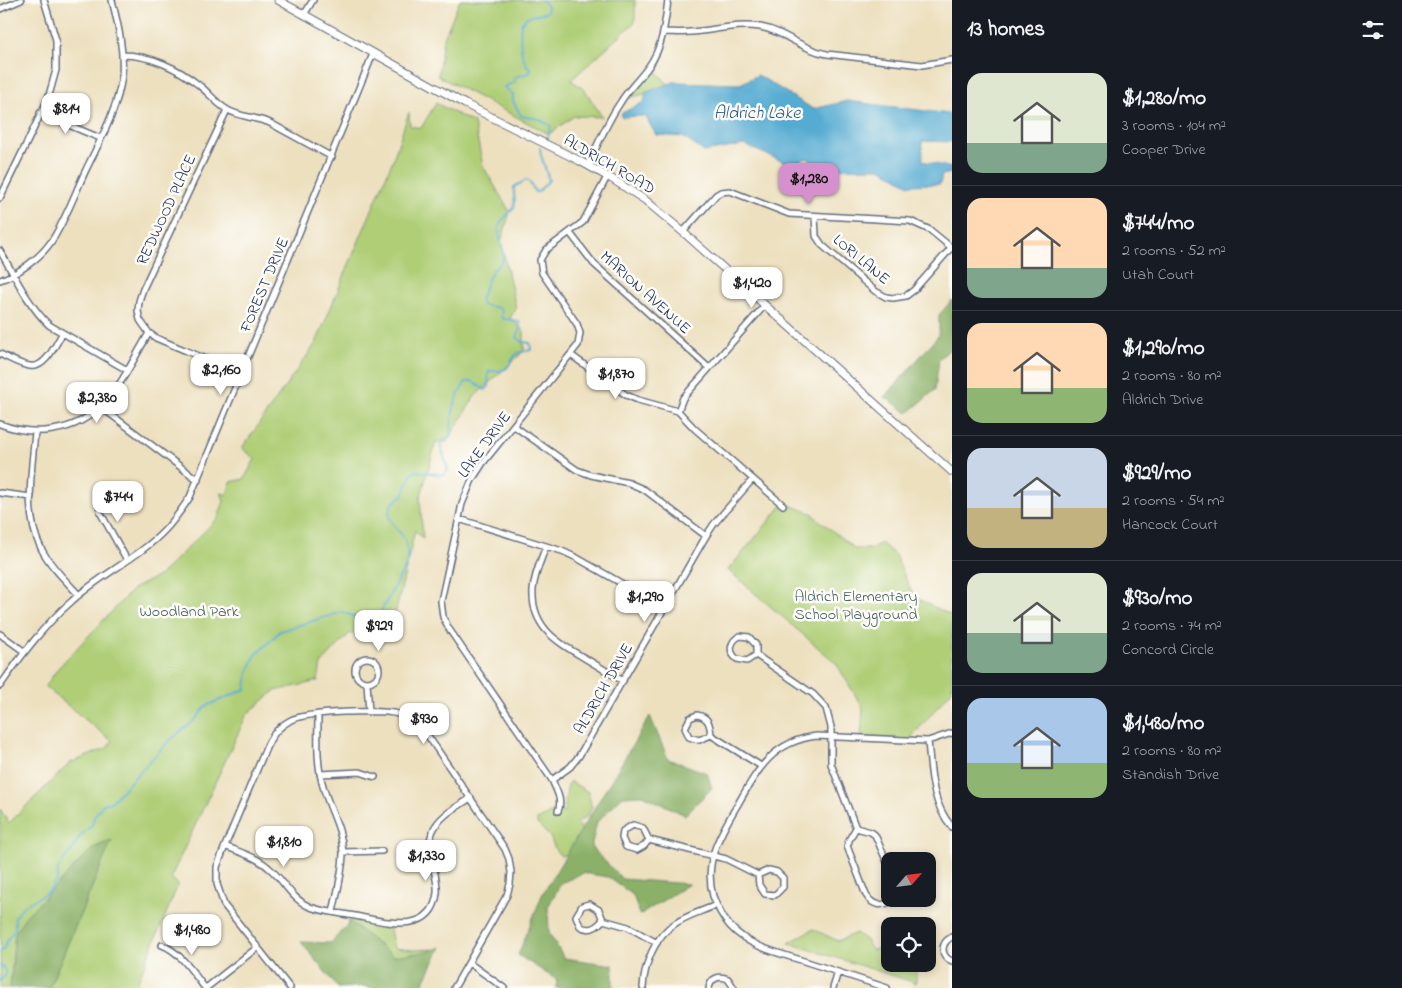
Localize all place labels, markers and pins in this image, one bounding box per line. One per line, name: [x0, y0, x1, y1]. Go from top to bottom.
pin: $814: [36, 92, 96, 135]
pin: $1,280: [768, 162, 850, 205]
pin: $1,420: [711, 266, 793, 309]
pin: $2,160: [180, 354, 262, 396]
pin: $1,870: [575, 358, 657, 400]
pin: $2,380: [56, 382, 138, 424]
pin: $744: [88, 480, 148, 523]
pin: $1,290: [604, 580, 686, 623]
pin: $929: [349, 610, 409, 652]
pin: $930: [394, 702, 454, 745]
pin: $1,810: [243, 826, 325, 868]
pin: $1,330: [385, 840, 467, 882]
pin: $1,480: [151, 914, 233, 956]

